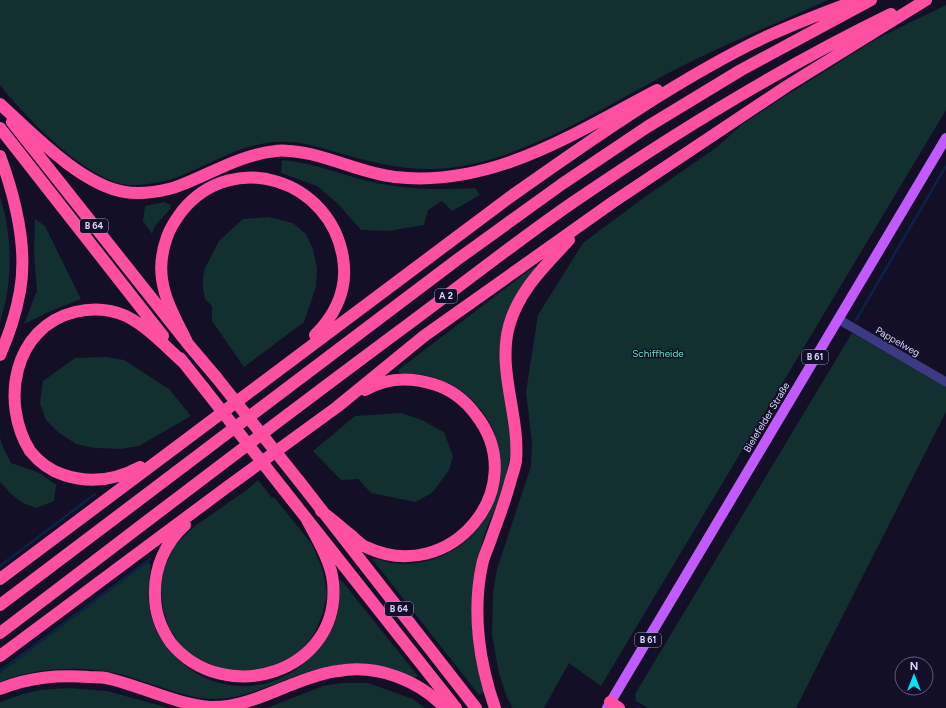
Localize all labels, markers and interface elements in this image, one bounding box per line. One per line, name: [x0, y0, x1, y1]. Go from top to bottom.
road number: B 64: [80, 219, 108, 233]
road number: A 2: [435, 289, 457, 303]
street label: Pappelweg: [873, 323, 922, 359]
park label: Schiffheide: [632, 347, 684, 360]
road number: B 61: [802, 350, 828, 364]
street label: Bielefelder Straße: [740, 379, 793, 455]
road number: B 64: [385, 602, 413, 616]
road number: B 61: [635, 633, 661, 647]
north arrow: [894, 656, 934, 696]
text: N: [910, 660, 918, 673]

